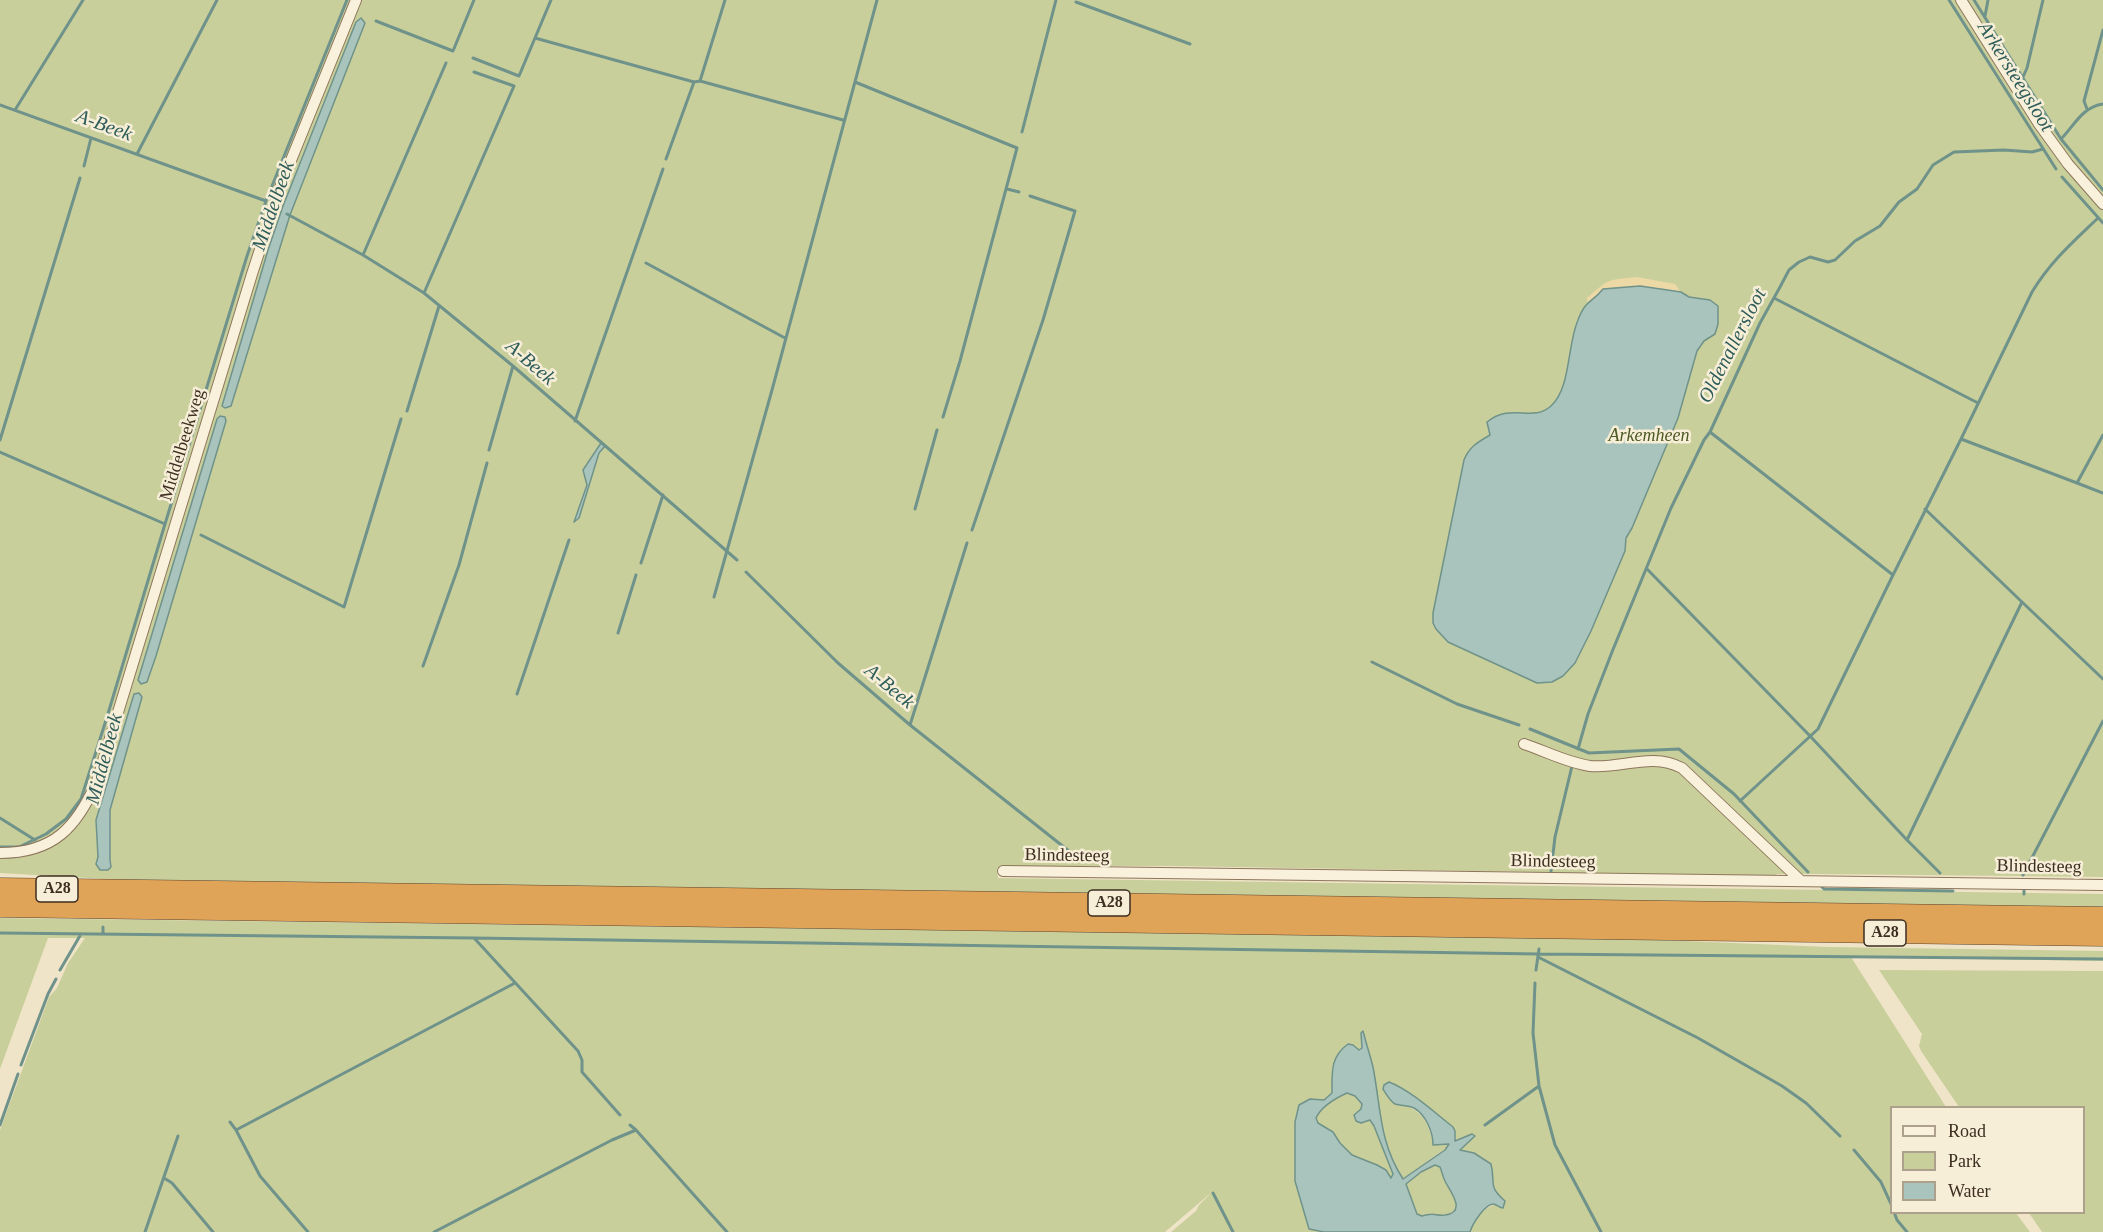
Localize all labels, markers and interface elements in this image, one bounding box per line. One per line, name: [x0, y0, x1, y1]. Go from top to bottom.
water label: Arkersteegsloot: [1972, 17, 2058, 137]
water label: A-Beek: [73, 105, 135, 147]
water label: Middelbeek: [247, 158, 301, 254]
water label: Oldenallersloot: [1694, 285, 1772, 407]
water label: A-Beek: [500, 335, 560, 391]
street label: Middelbeekweg: [156, 386, 210, 504]
park label: Arkemheen: [1609, 425, 1689, 447]
water label: A-Beek: [859, 659, 919, 715]
water label: Middelbeek: [81, 711, 129, 807]
street label: Blindesteeg: [1024, 844, 1110, 868]
street label: Blindesteeg: [1510, 850, 1596, 874]
street label: Blindesteeg: [1996, 855, 2082, 879]
road number: A28: [36, 876, 78, 902]
road number: A28: [1088, 890, 1130, 916]
road number: A28: [1864, 920, 1906, 946]
legend: [1890, 1106, 2085, 1214]
text: Road: [1948, 1121, 1986, 1141]
text: Park: [1948, 1151, 1981, 1171]
text: Water: [1948, 1181, 1991, 1201]

